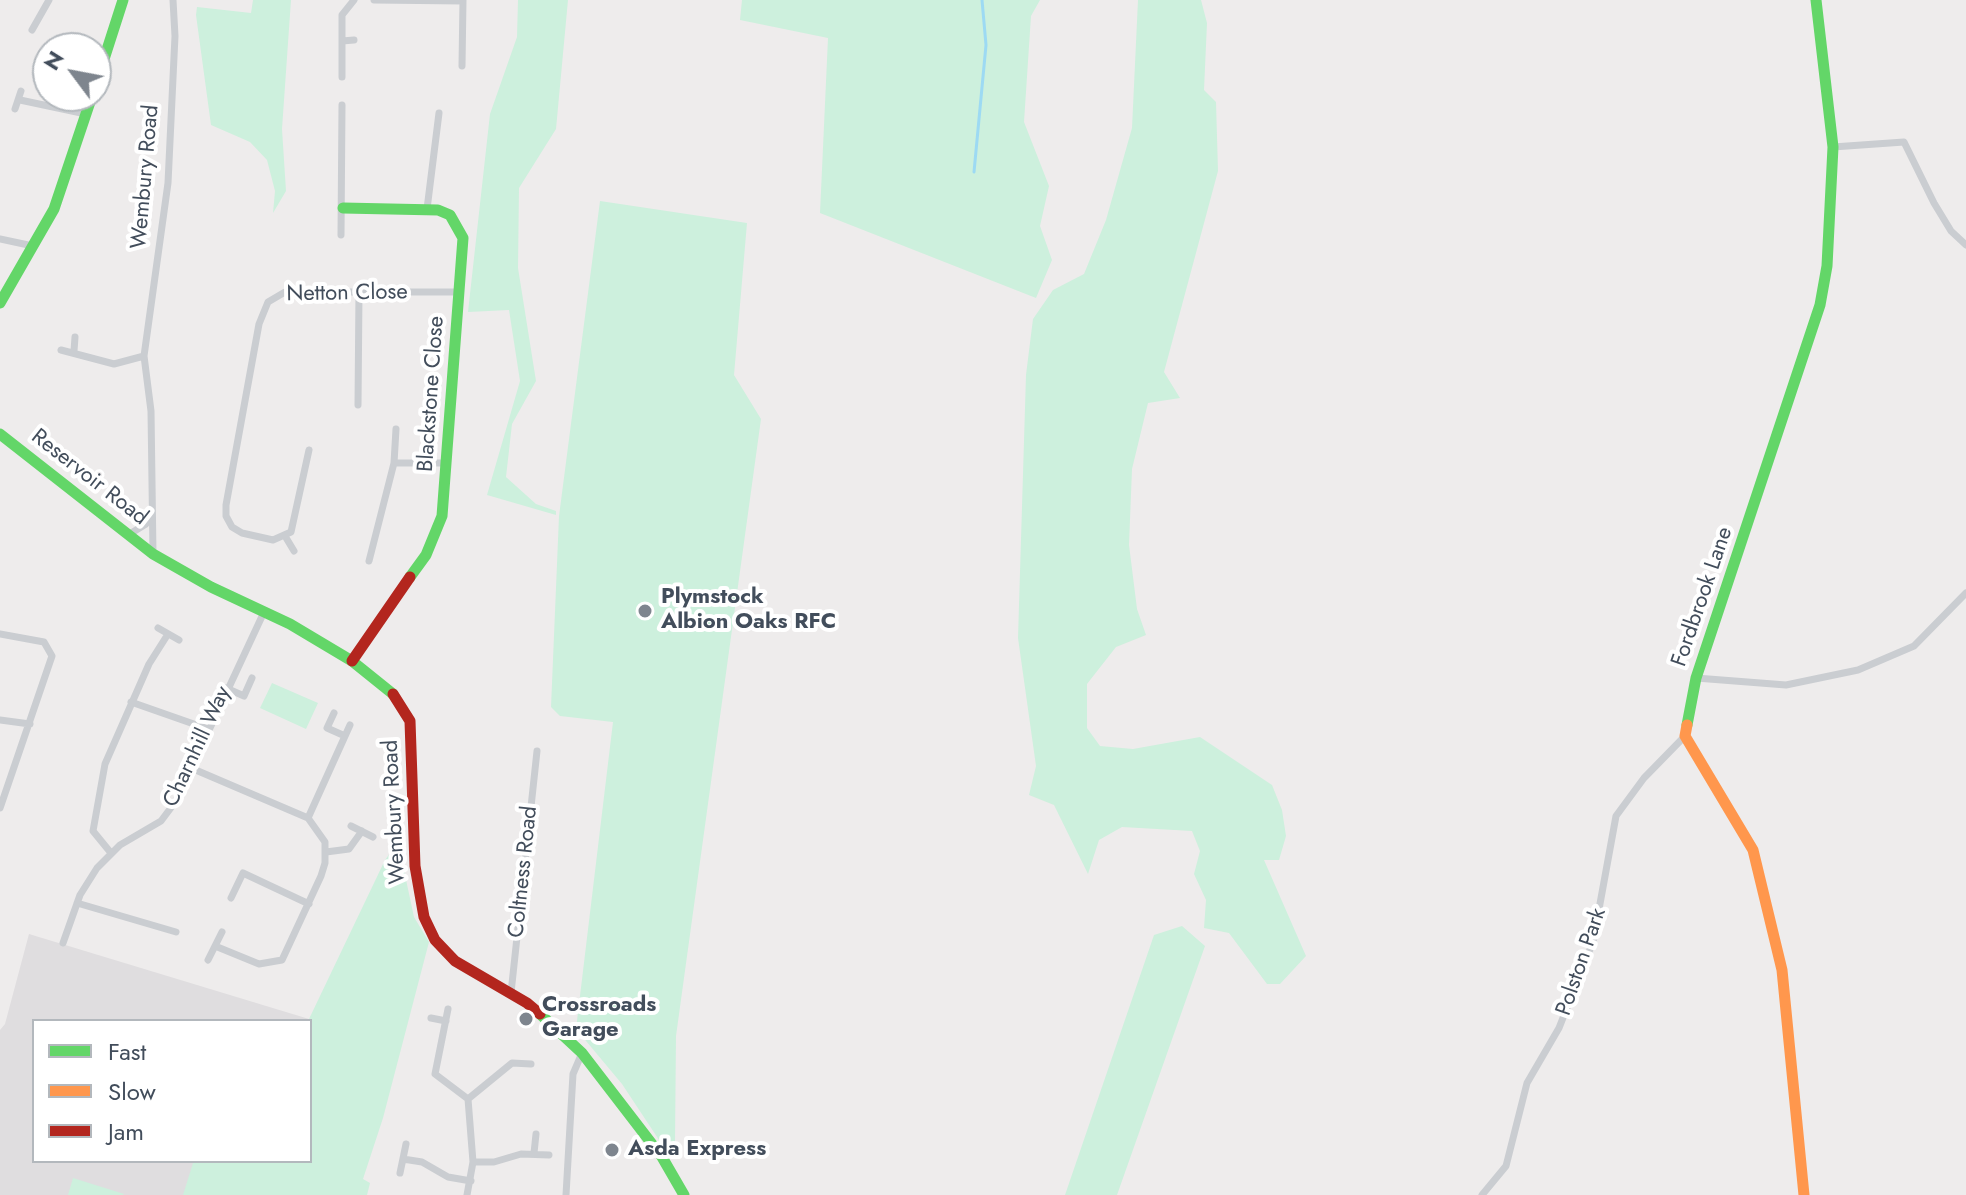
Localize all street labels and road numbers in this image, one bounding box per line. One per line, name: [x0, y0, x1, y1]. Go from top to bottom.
street label: Wembury Road: [127, 104, 165, 250]
street label: Netton Close: [286, 280, 408, 308]
street label: Blackstone Close: [413, 315, 451, 473]
street label: Reservoir Road: [25, 424, 153, 532]
street label: Fordbrook Lane: [1667, 524, 1739, 670]
street label: Charnhill Way: [159, 683, 237, 811]
street label: Wembury Road: [378, 739, 412, 885]
street label: Coltness Road: [504, 805, 544, 939]
street label: Polston Park: [1551, 905, 1613, 1019]

